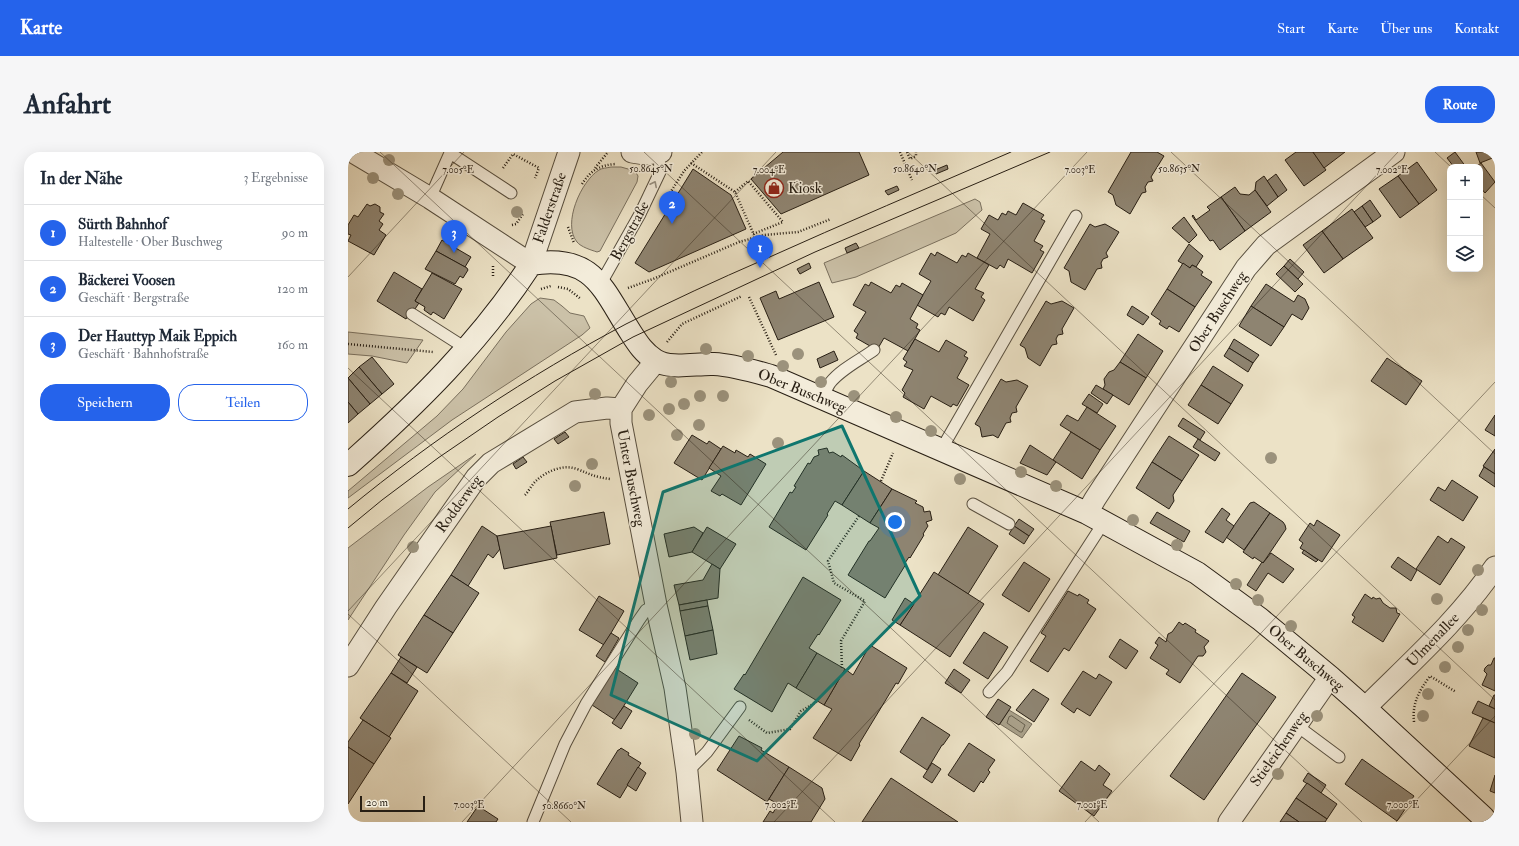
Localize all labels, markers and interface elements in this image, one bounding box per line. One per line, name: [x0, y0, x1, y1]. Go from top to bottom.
text: Karte: [20, 16, 62, 40]
text: Start: [1277, 20, 1305, 37]
text: Karte: [1327, 20, 1358, 37]
text: Über uns: [1380, 20, 1432, 37]
text: Kontakt: [1454, 20, 1499, 37]
button: Route: [1425, 86, 1495, 123]
text: Anfahrt: [24, 87, 111, 122]
text: 50.8645°N: [629, 163, 673, 175]
text: 50.8640°N: [893, 163, 937, 175]
text: 50.8635°N: [1158, 163, 1200, 175]
text: 7.005°E: [442, 164, 474, 176]
text: 7.004°E: [753, 164, 785, 176]
text: 7.003°E: [1064, 164, 1096, 176]
text: 7.002°E: [1376, 164, 1408, 176]
map controls: [1447, 164, 1483, 272]
button: +: [1447, 164, 1483, 200]
text: In der Nähe: [40, 168, 122, 189]
text: 3 Ergebnisse: [243, 170, 308, 186]
street label: Falderstraße: [529, 170, 571, 246]
shop icon: Kiosk: [763, 177, 785, 199]
place label: Kiosk: [788, 179, 822, 198]
one-way arrow: [650, 181, 657, 189]
pin: 2: [659, 191, 685, 224]
street label: Bergstraße: [606, 198, 654, 264]
button: −: [1447, 200, 1483, 236]
text: Sürth Bahnhof: [78, 215, 167, 234]
pin: 3: [441, 220, 467, 253]
text: 1: [51, 225, 55, 241]
text: 90 m: [282, 225, 308, 241]
text: Haltestelle · Ober Buschweg: [78, 234, 222, 250]
pin: 1: [747, 235, 773, 268]
button: layers: [1447, 236, 1483, 272]
street label: Ober Buschweg: [1184, 267, 1252, 357]
text: Bäckerei Voosen: [78, 271, 175, 290]
text: 2: [50, 281, 56, 297]
text: 120 m: [277, 281, 308, 297]
text: Geschäft · Bergstraße: [78, 290, 189, 306]
text: Der Hauttyp Maik Eppich: [78, 327, 237, 346]
text: 3: [51, 337, 56, 353]
text: 160 m: [277, 337, 308, 353]
text: Geschäft · Bahnhofstraße: [78, 346, 209, 362]
street label: Ober Buschweg: [755, 365, 850, 418]
button: Speichern: [40, 384, 170, 421]
button: Teilen: [178, 384, 308, 421]
street label: Unter Buschweg: [612, 428, 650, 529]
street label: Rodderweg: [432, 471, 487, 537]
your location: [885, 512, 905, 532]
street label: Ulmenallee: [1402, 609, 1464, 671]
street label: Ober Buschweg: [1264, 621, 1349, 696]
street label: Stieleichenweg: [1246, 707, 1312, 790]
scale bar: [360, 794, 425, 813]
text: 20 m: [366, 796, 388, 809]
text: 7.003°E: [453, 799, 485, 811]
text: 7.002°E: [765, 799, 797, 811]
text: 7.001°E: [1077, 799, 1107, 811]
text: 7.000°E: [1387, 799, 1419, 811]
text: 50.8660°N: [542, 800, 586, 812]

